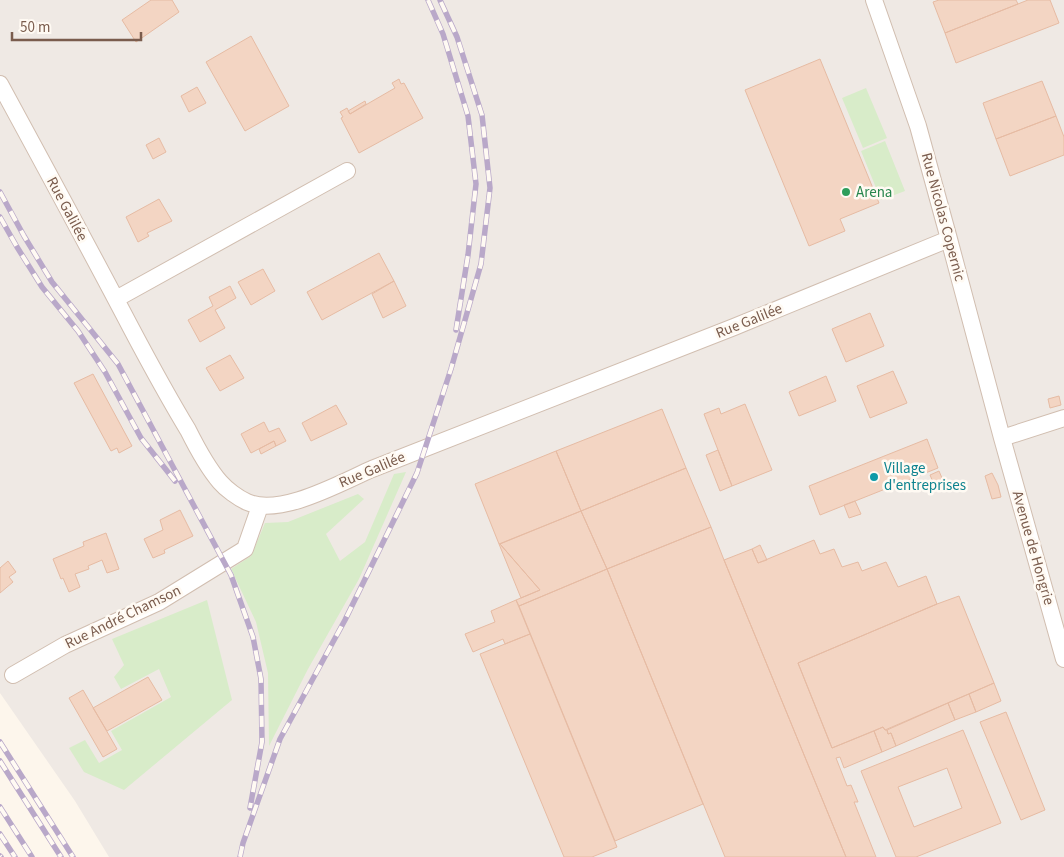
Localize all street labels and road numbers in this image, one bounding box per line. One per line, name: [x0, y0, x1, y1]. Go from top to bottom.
street label: Rue Nicolas Copernic: [916, 150, 970, 284]
street label: Rue Galilée: [41, 173, 93, 245]
street label: Rue Galilée: [713, 298, 785, 344]
street label: Rue Galilée: [336, 447, 408, 493]
street label: Avenue de Hongrie: [1007, 488, 1059, 608]
street label: Rue André Chamson: [61, 580, 185, 654]

